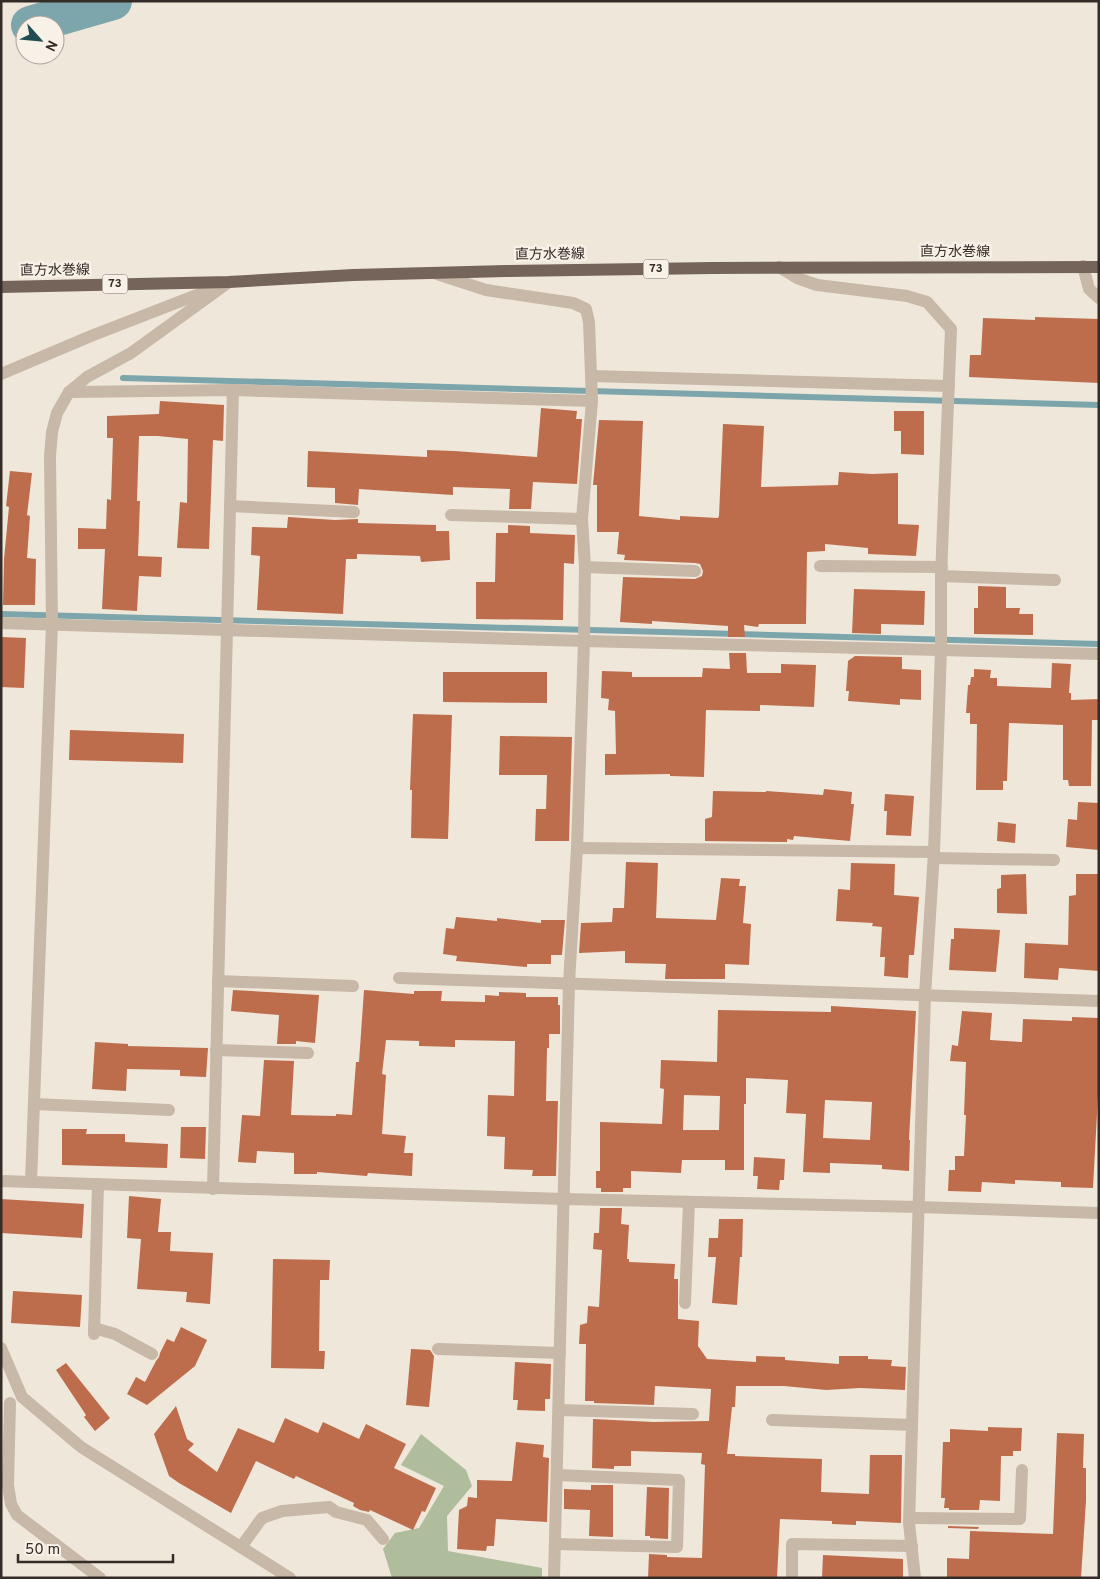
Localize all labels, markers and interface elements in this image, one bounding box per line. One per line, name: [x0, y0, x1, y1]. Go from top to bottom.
north arrow: [15, 15, 65, 65]
text: N: [40, 37, 60, 54]
street label: 直方水巻線: [920, 243, 990, 261]
street label: 直方水巻線: [515, 245, 585, 264]
road number: 73: [644, 260, 668, 278]
street label: 直方水巻線: [20, 261, 90, 280]
road number: 73: [102, 274, 128, 294]
scale bar: [18, 1532, 172, 1564]
text: 50 m: [25, 1541, 60, 1560]

